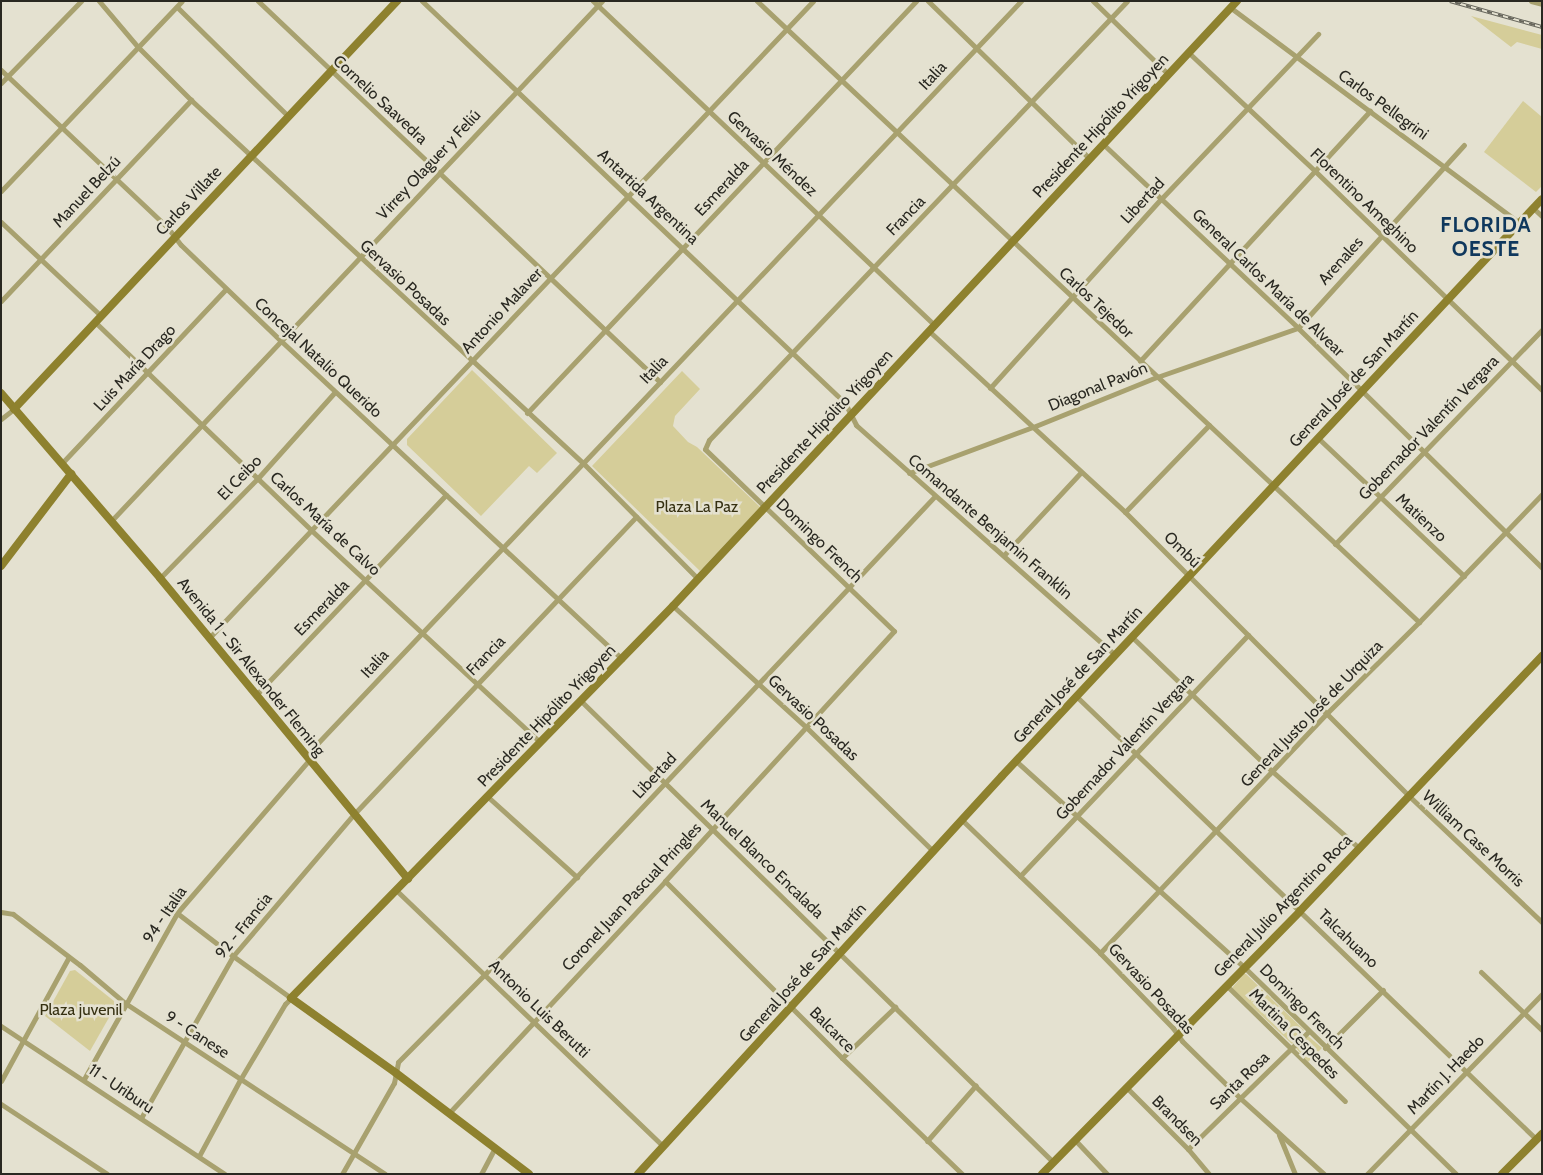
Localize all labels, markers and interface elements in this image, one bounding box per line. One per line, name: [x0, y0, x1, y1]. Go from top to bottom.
street label: Presidente Hipólito Yrigoyen: [1029, 50, 1173, 202]
street label: Cornelio Saavedra: [329, 51, 431, 149]
street label: Italia: [915, 58, 951, 94]
street label: Carlos Pellegrini: [1334, 66, 1432, 144]
street label: Virrey Olaguer y Feliú: [373, 106, 485, 224]
street label: Gervasio Méndez: [723, 107, 821, 201]
street label: Antartida Argentina: [594, 145, 702, 249]
street label: Florentino Ameghino: [1306, 145, 1422, 257]
street label: Manuel Belzú: [49, 152, 125, 232]
street label: Esmeralda: [691, 156, 753, 220]
street label: Carlos Villate: [152, 162, 226, 240]
street label: Libertad: [1117, 174, 1169, 228]
street label: Francia: [883, 192, 929, 240]
street label: General Carlos María de Alvear: [1188, 205, 1348, 361]
district label: FLORIDA OESTE: [1439, 212, 1533, 262]
street label: Arenales: [1314, 233, 1368, 289]
street label: Gervasio Posadas: [356, 236, 454, 330]
street label: Antonio Malaver: [457, 264, 547, 358]
street label: Carlos Tejedor: [1055, 264, 1137, 342]
street label: Concejal Natalio Querido: [250, 294, 386, 422]
street label: General José de San Martín: [1285, 306, 1423, 452]
street label: Luis María Drago: [90, 321, 180, 415]
street label: Presidente Hipólito Yrigoyen: [753, 346, 897, 498]
street label: Italia: [636, 352, 672, 388]
street label: Gobernador Valentín Vergara: [1355, 352, 1503, 504]
street label: Diagonal Pavón: [1046, 358, 1150, 416]
street label: Comandante Benjamin Franklin: [904, 450, 1076, 604]
street label: El Ceibo: [214, 452, 266, 504]
street label: Carlos María de Calvo: [266, 468, 384, 580]
street label: Matienzo: [1392, 490, 1450, 546]
street label: Domingo French: [772, 495, 866, 587]
park label: Plaza La Paz: [656, 497, 738, 517]
street label: Ombú: [1160, 528, 1204, 572]
street label: Avenida 1 - Sir Alexander Fleming: [173, 574, 329, 760]
street label: Esmeralda: [291, 576, 353, 640]
street label: General José de San Martín: [1009, 602, 1147, 748]
street label: Francia: [463, 632, 509, 680]
street label: General Justo José de Urquiza: [1237, 637, 1387, 791]
street label: Presidente Hipólito Yrigoyen: [474, 641, 620, 791]
street label: Italia: [357, 646, 393, 682]
street label: Gobernador Valentín Vergara: [1052, 670, 1198, 824]
street label: Gervasio Posadas: [764, 671, 862, 765]
street label: Libertad: [629, 749, 681, 803]
street label: William Case Morris: [1418, 787, 1528, 891]
street label: Manuel Blanco Encalada: [697, 795, 827, 923]
street label: Coronel Juan Pascual Pringles: [558, 819, 706, 975]
street label: General Julio Argentino Roca: [1210, 831, 1356, 981]
street label: 94 - Italia: [139, 883, 191, 947]
street label: 92 - Francia: [212, 889, 276, 963]
street label: General José de San Martín: [735, 899, 871, 1047]
street label: Talcahuano: [1314, 906, 1382, 972]
street label: Gervasio Posadas: [1104, 940, 1198, 1038]
street label: Antonio Luis Berutti: [485, 956, 593, 1062]
street label: Domingo French: [1255, 960, 1349, 1054]
street label: Martina Cespedes: [1245, 985, 1343, 1083]
park label: Plaza juvenil: [39, 1000, 123, 1020]
street label: Balcarce: [805, 1003, 859, 1057]
street label: 9 - Canese: [161, 1007, 233, 1063]
street label: Martín J. Haedo: [1403, 1031, 1489, 1119]
street label: Santa Rosa: [1206, 1048, 1274, 1114]
street label: 11 - Uriburu: [85, 1060, 157, 1118]
street label: Brandsen: [1148, 1092, 1206, 1150]

